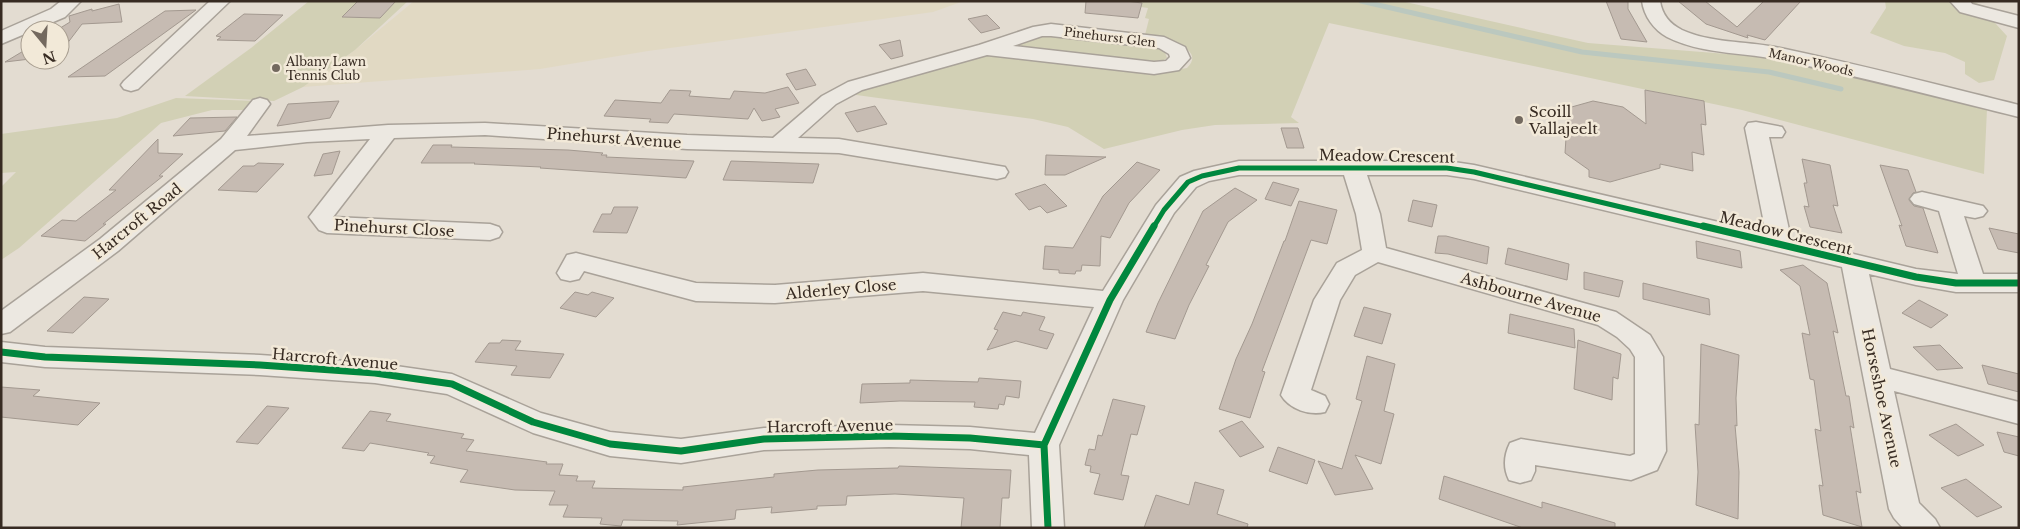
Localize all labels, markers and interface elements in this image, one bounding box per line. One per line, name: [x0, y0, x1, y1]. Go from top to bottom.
north arrow: [20, 20, 70, 70]
street label: Pinehurst Glen: [1063, 24, 1157, 50]
street label: Manor Woods: [1767, 45, 1855, 79]
text: N: [40, 47, 58, 68]
place label: Albany Lawn Tennis Club: [285, 54, 366, 83]
marker: Albany Lawn Tennis Club: [270, 62, 282, 74]
place label: Scoill Vallajeelt: [1528, 102, 1598, 138]
marker: Scoill Vallajeelt: [1513, 114, 1525, 126]
street label: Pinehurst Avenue: [546, 124, 682, 152]
street label: Meadow Crescent: [1319, 145, 1456, 167]
street label: Harcroft Road: [88, 179, 186, 263]
street label: Meadow Crescent: [1718, 207, 1855, 259]
street label: Pinehurst Close: [333, 215, 455, 241]
street label: Ashbourne Avenue: [1458, 268, 1603, 326]
street label: Alderley Close: [784, 275, 897, 303]
street label: Horseshoe Avenue: [1858, 326, 1906, 470]
street label: Harcroft Avenue: [271, 344, 399, 374]
street label: Harcroft Avenue: [766, 415, 894, 437]

